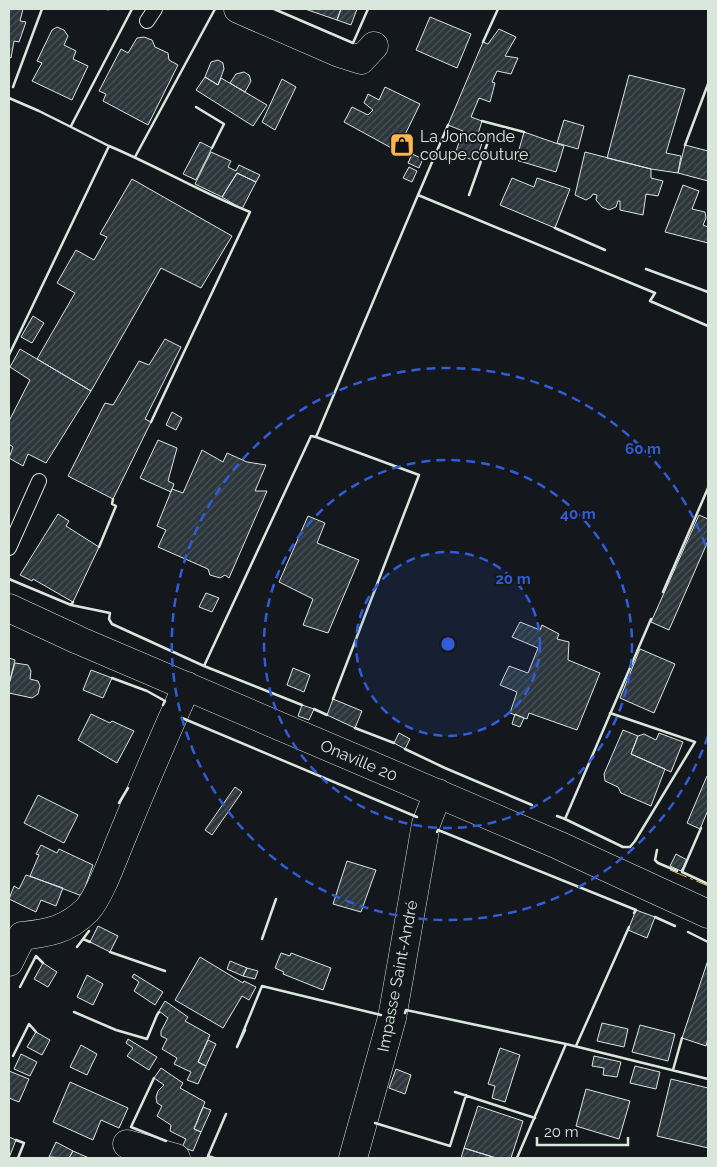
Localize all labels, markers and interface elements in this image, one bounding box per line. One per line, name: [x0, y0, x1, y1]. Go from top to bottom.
place label: La Jonconde coupe couture: [420, 127, 528, 164]
shop icon: La Jonconde coupe couture: [389, 132, 415, 158]
text: 60 m: [625, 440, 661, 458]
text: 40 m: [560, 505, 596, 523]
text: 20 m: [495, 570, 531, 588]
centre of rings: [439, 635, 457, 653]
street label: Onaville 20: [317, 736, 400, 785]
street label: Impasse Saint-André: [373, 899, 422, 1054]
scale bar: [537, 1114, 628, 1146]
text: 20 m: [544, 1123, 579, 1141]

